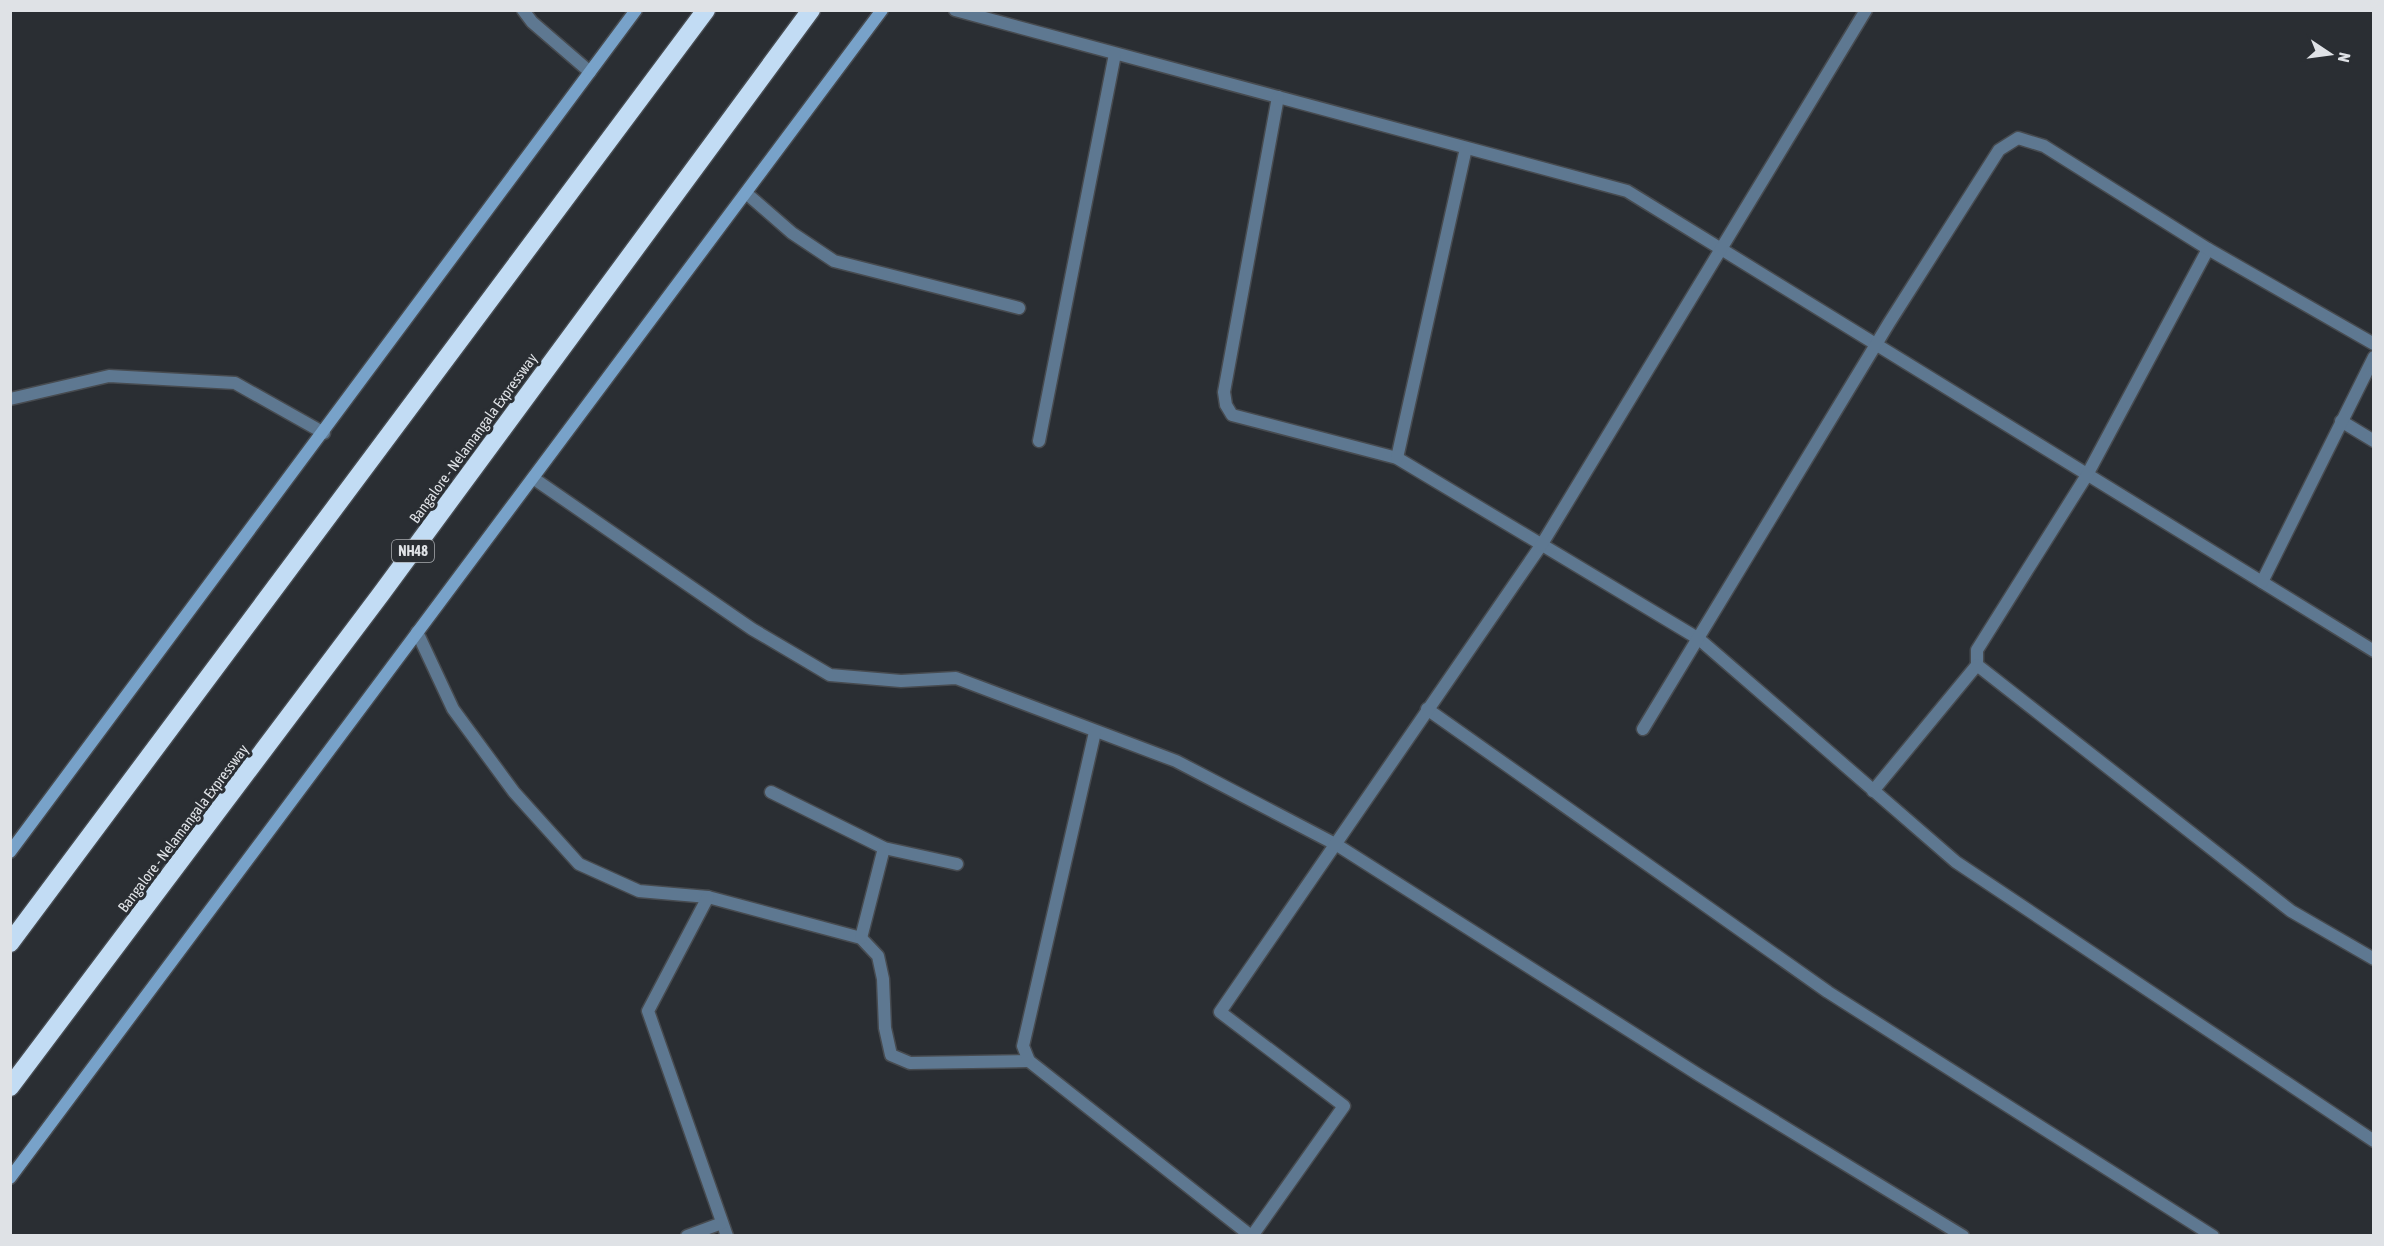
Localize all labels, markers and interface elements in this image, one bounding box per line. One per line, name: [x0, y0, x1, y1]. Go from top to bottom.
north arrow: [2300, 24, 2360, 84]
text: N: [2335, 51, 2354, 64]
street label: Bangalore - Nelamangala Expressway: [406, 350, 540, 526]
road number: NH48: [392, 540, 434, 562]
street label: Bangalore - Nelamangala Expressway: [114, 741, 252, 915]

